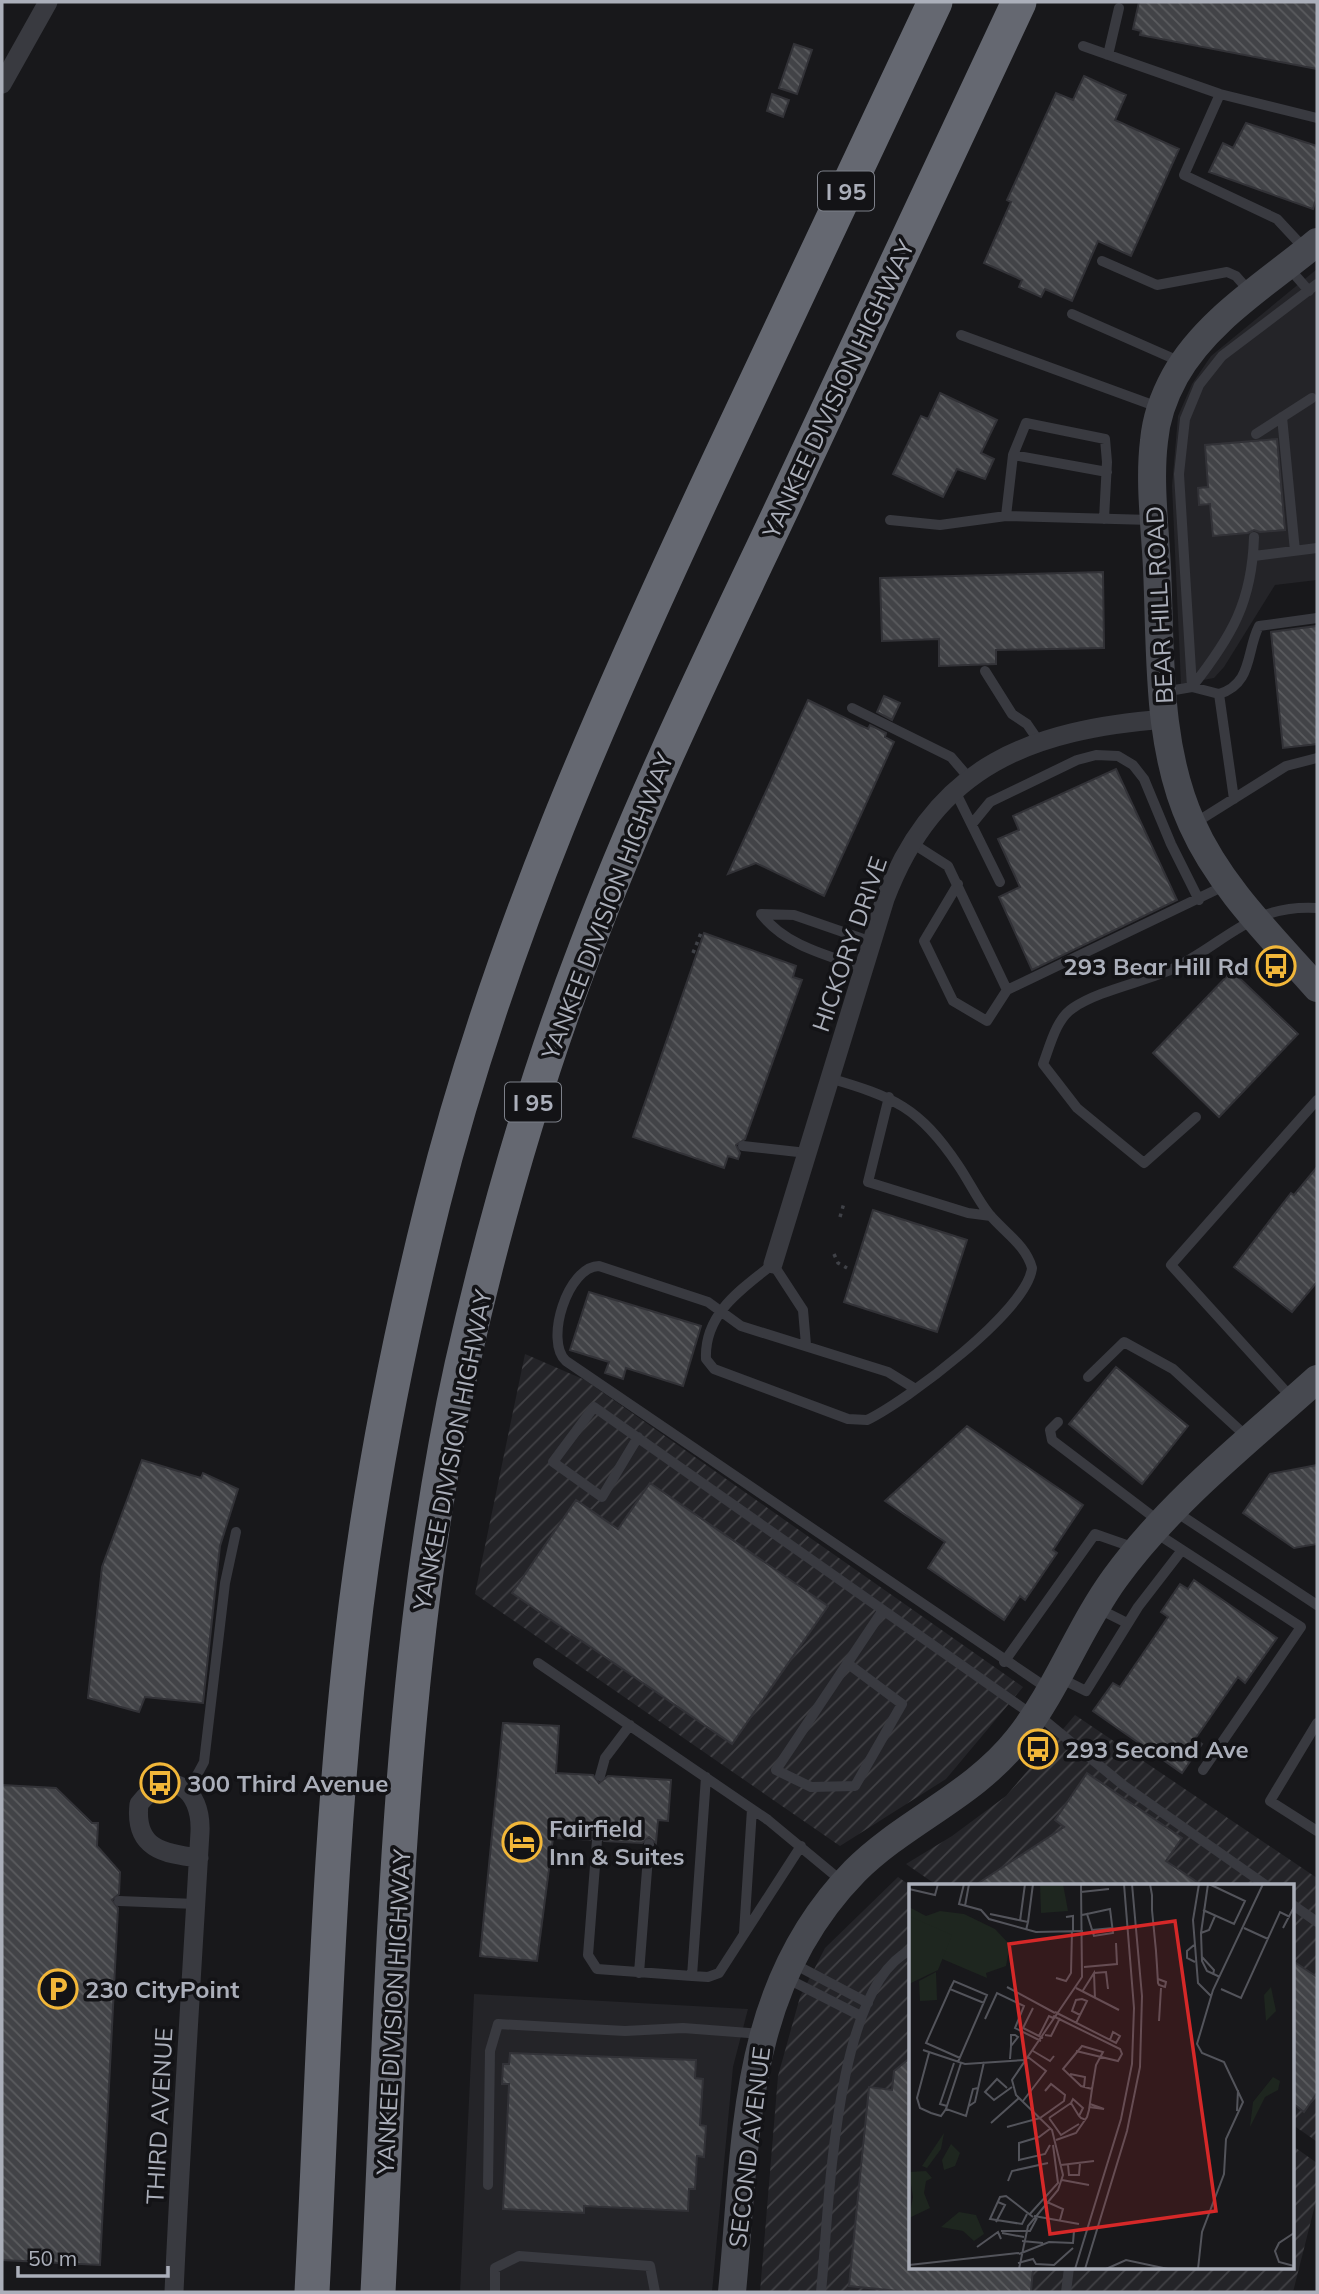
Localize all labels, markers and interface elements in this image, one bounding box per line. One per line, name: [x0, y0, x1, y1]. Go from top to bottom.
road number: I 95: [818, 172, 874, 210]
street label: YANKEE DIVISION HIGHWAY: [755, 235, 921, 544]
street label: BEAR HILL ROAD: [1139, 505, 1179, 705]
street label: YANKEE DIVISION HIGHWAY: [534, 748, 680, 1064]
street label: HICKORY DRIVE: [805, 853, 893, 1035]
bus stop icon: 293 Bear Hill Rd: [1255, 945, 1297, 987]
place label: 293 Bear Hill Rd: [1063, 951, 1249, 981]
road number: I 95: [505, 1082, 561, 1121]
street label: YANKEE DIVISION HIGHWAY: [406, 1287, 498, 1614]
bus stop icon: 293 Second Ave: [1017, 1728, 1059, 1770]
place label: 293 Second Ave: [1065, 1734, 1249, 1764]
bus stop icon: 300 Third Avenue: [139, 1762, 181, 1804]
place label: 300 Third Avenue: [187, 1768, 388, 1798]
place label: Fairfield Inn & Suites: [549, 1813, 685, 1871]
hotel icon: Fairfield Inn & Suites: [501, 1821, 543, 1863]
street label: YANKEE DIVISION HIGHWAY: [369, 1848, 417, 2176]
inset map: [909, 1884, 1294, 2270]
parking icon: 230 CityPoint: [37, 1968, 79, 2010]
place label: 230 CityPoint: [85, 1974, 239, 2004]
street label: THIRD AVENUE: [139, 2027, 179, 2205]
street label: SECOND AVENUE: [722, 2045, 776, 2249]
scale bar: [18, 2234, 168, 2278]
text: 50 m: [28, 2245, 77, 2271]

